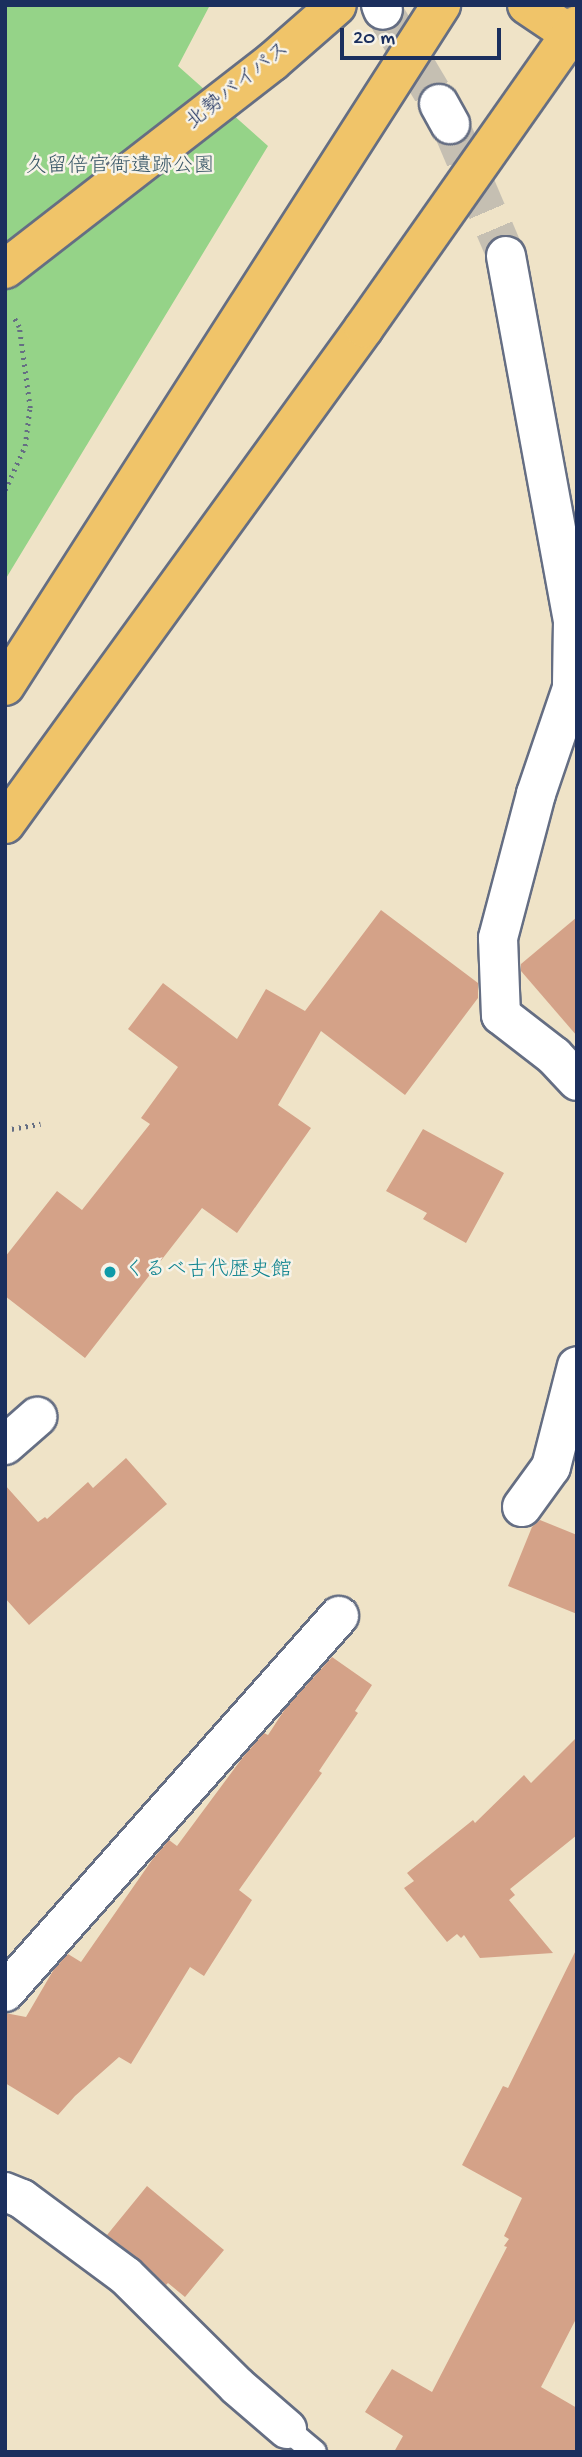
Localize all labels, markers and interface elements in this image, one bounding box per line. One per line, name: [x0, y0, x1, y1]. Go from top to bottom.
scale bar: [344, 14, 505, 58]
text: 20 m: [353, 27, 395, 52]
street label: 北勢バイパス: [182, 38, 296, 136]
park label: 久留倍官衙遺跡公園: [26, 155, 214, 181]
place label: くるべ古代歴史館: [124, 1259, 292, 1285]
marker: くるべ古代歴史館: [102, 1264, 118, 1280]

